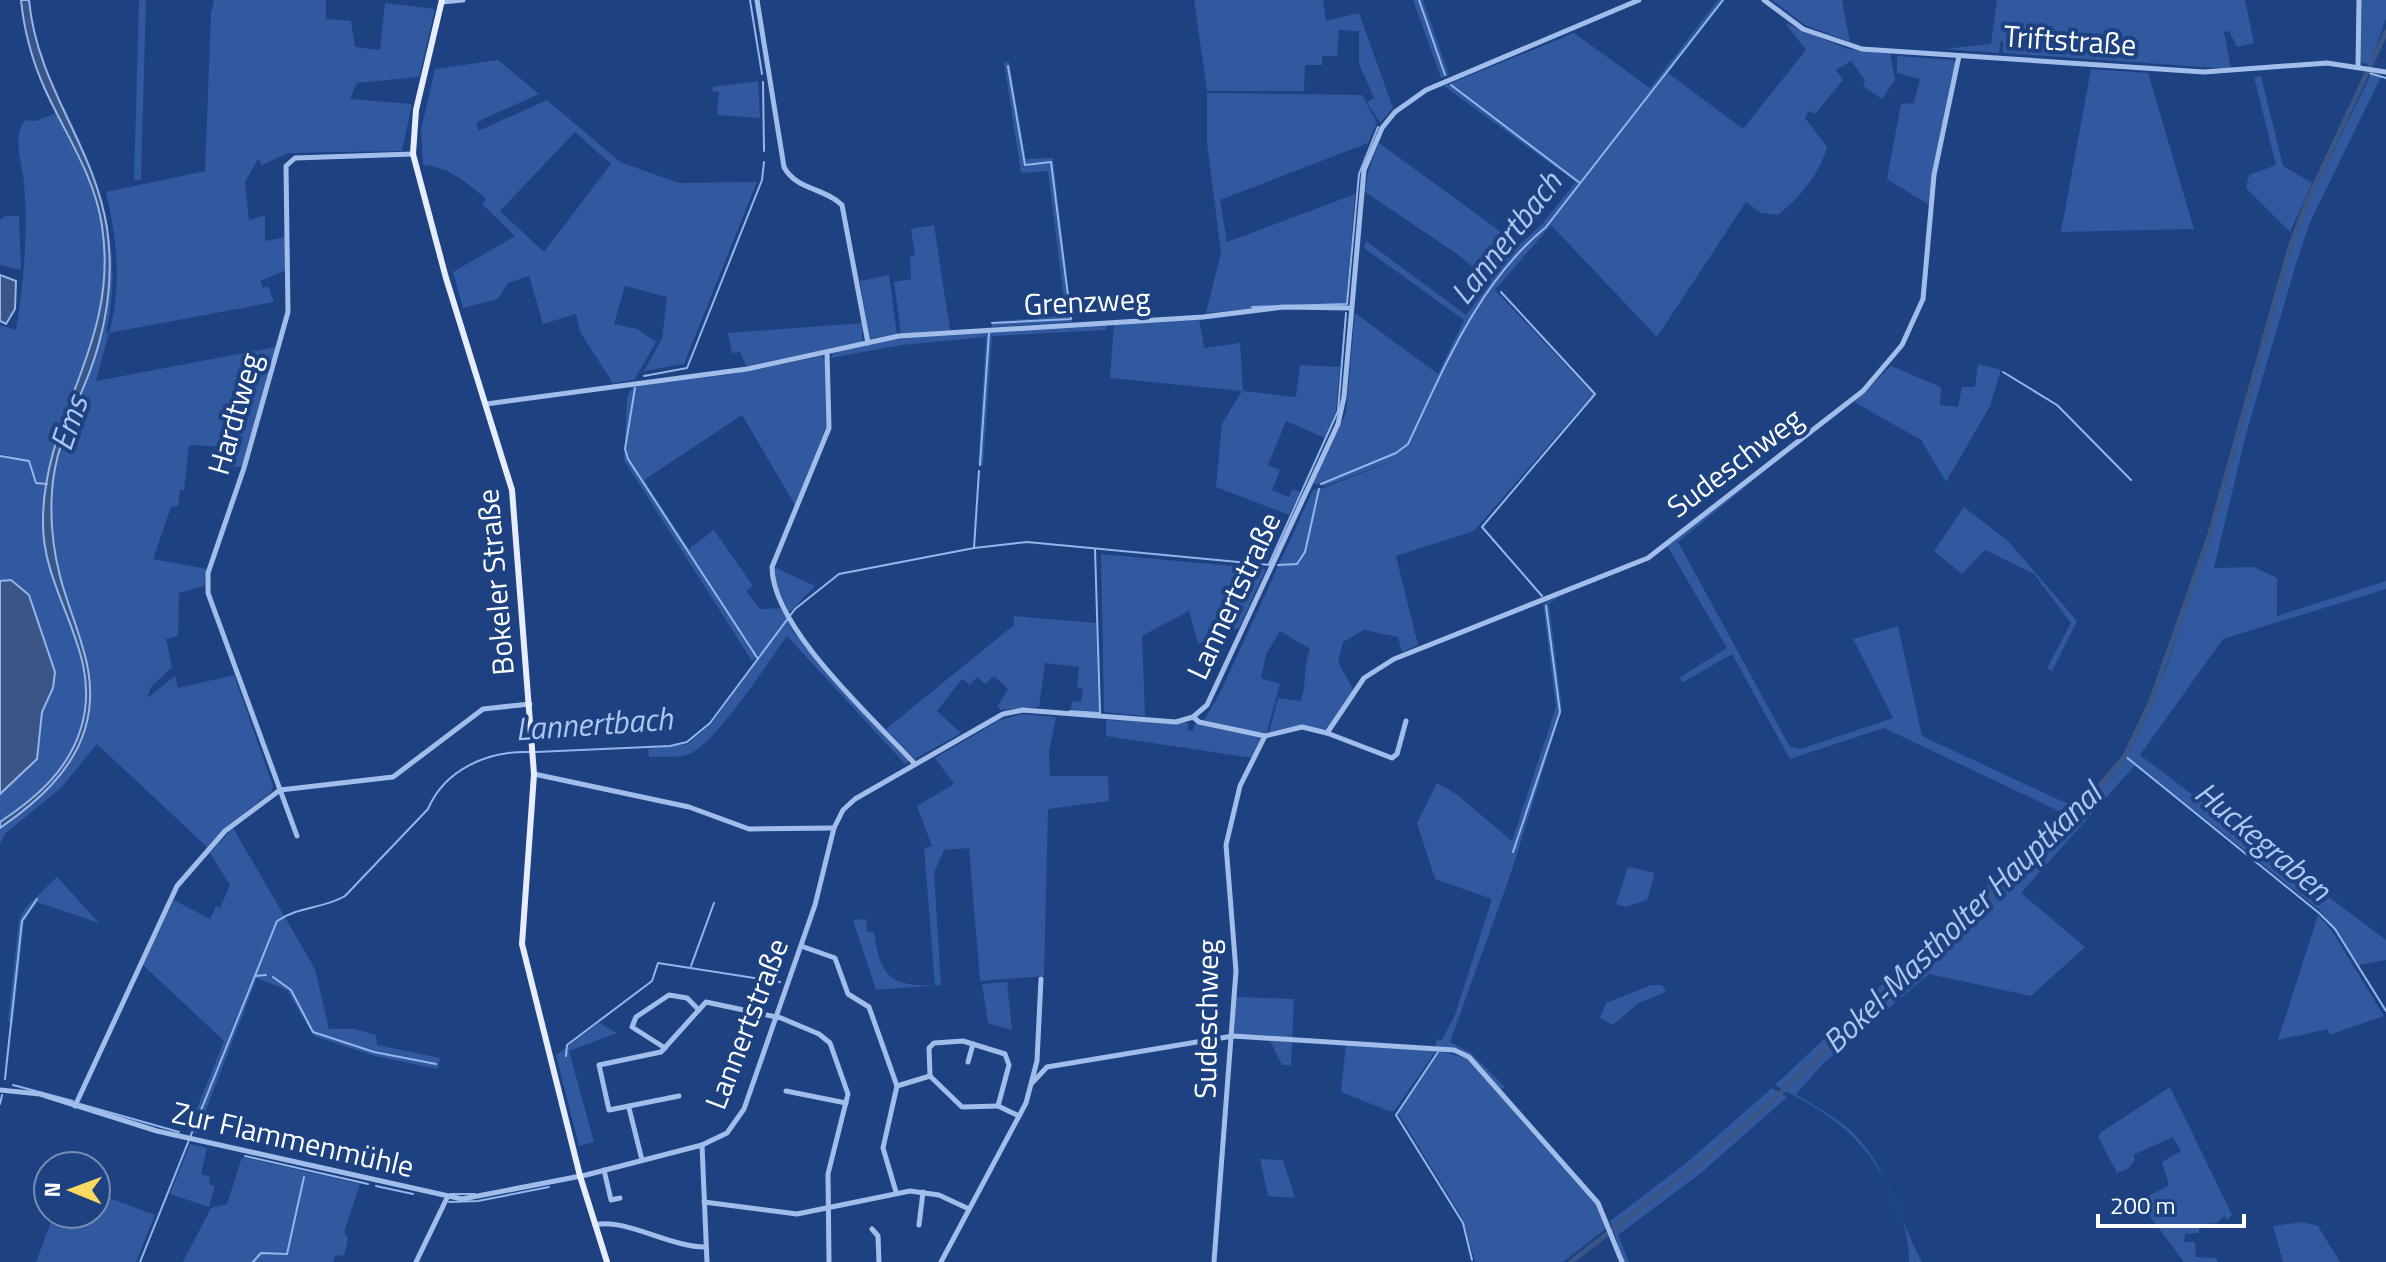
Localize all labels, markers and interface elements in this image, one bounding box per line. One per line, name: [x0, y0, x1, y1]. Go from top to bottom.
street label: Triftstraße: [2002, 12, 2138, 68]
water label: Lannertbach: [1438, 160, 1573, 314]
street label: Grenzweg: [1022, 275, 1151, 327]
street label: Hardtweg: [195, 347, 273, 480]
water label: Ems: [36, 387, 100, 456]
street label: Sudeschweg: [1657, 396, 1812, 529]
street label: Bokeler Straße: [464, 487, 526, 677]
street label: Lannertstraße: [1174, 504, 1292, 687]
water label: Lannertbach: [514, 693, 675, 752]
water label: Bokel-Mastholter Hauptkanal: [1811, 769, 2114, 1064]
water label: Huckegraben: [2185, 769, 2343, 912]
street label: Lannertstraße: [692, 931, 800, 1116]
street label: Sudeschweg: [1182, 939, 1230, 1099]
street label: Zur Flammenmühle: [168, 1089, 419, 1189]
north arrow: [32, 1150, 112, 1230]
scale bar: [2098, 1178, 2244, 1228]
text: N: [35, 1182, 69, 1198]
text: 200 m: [2110, 1187, 2176, 1223]

